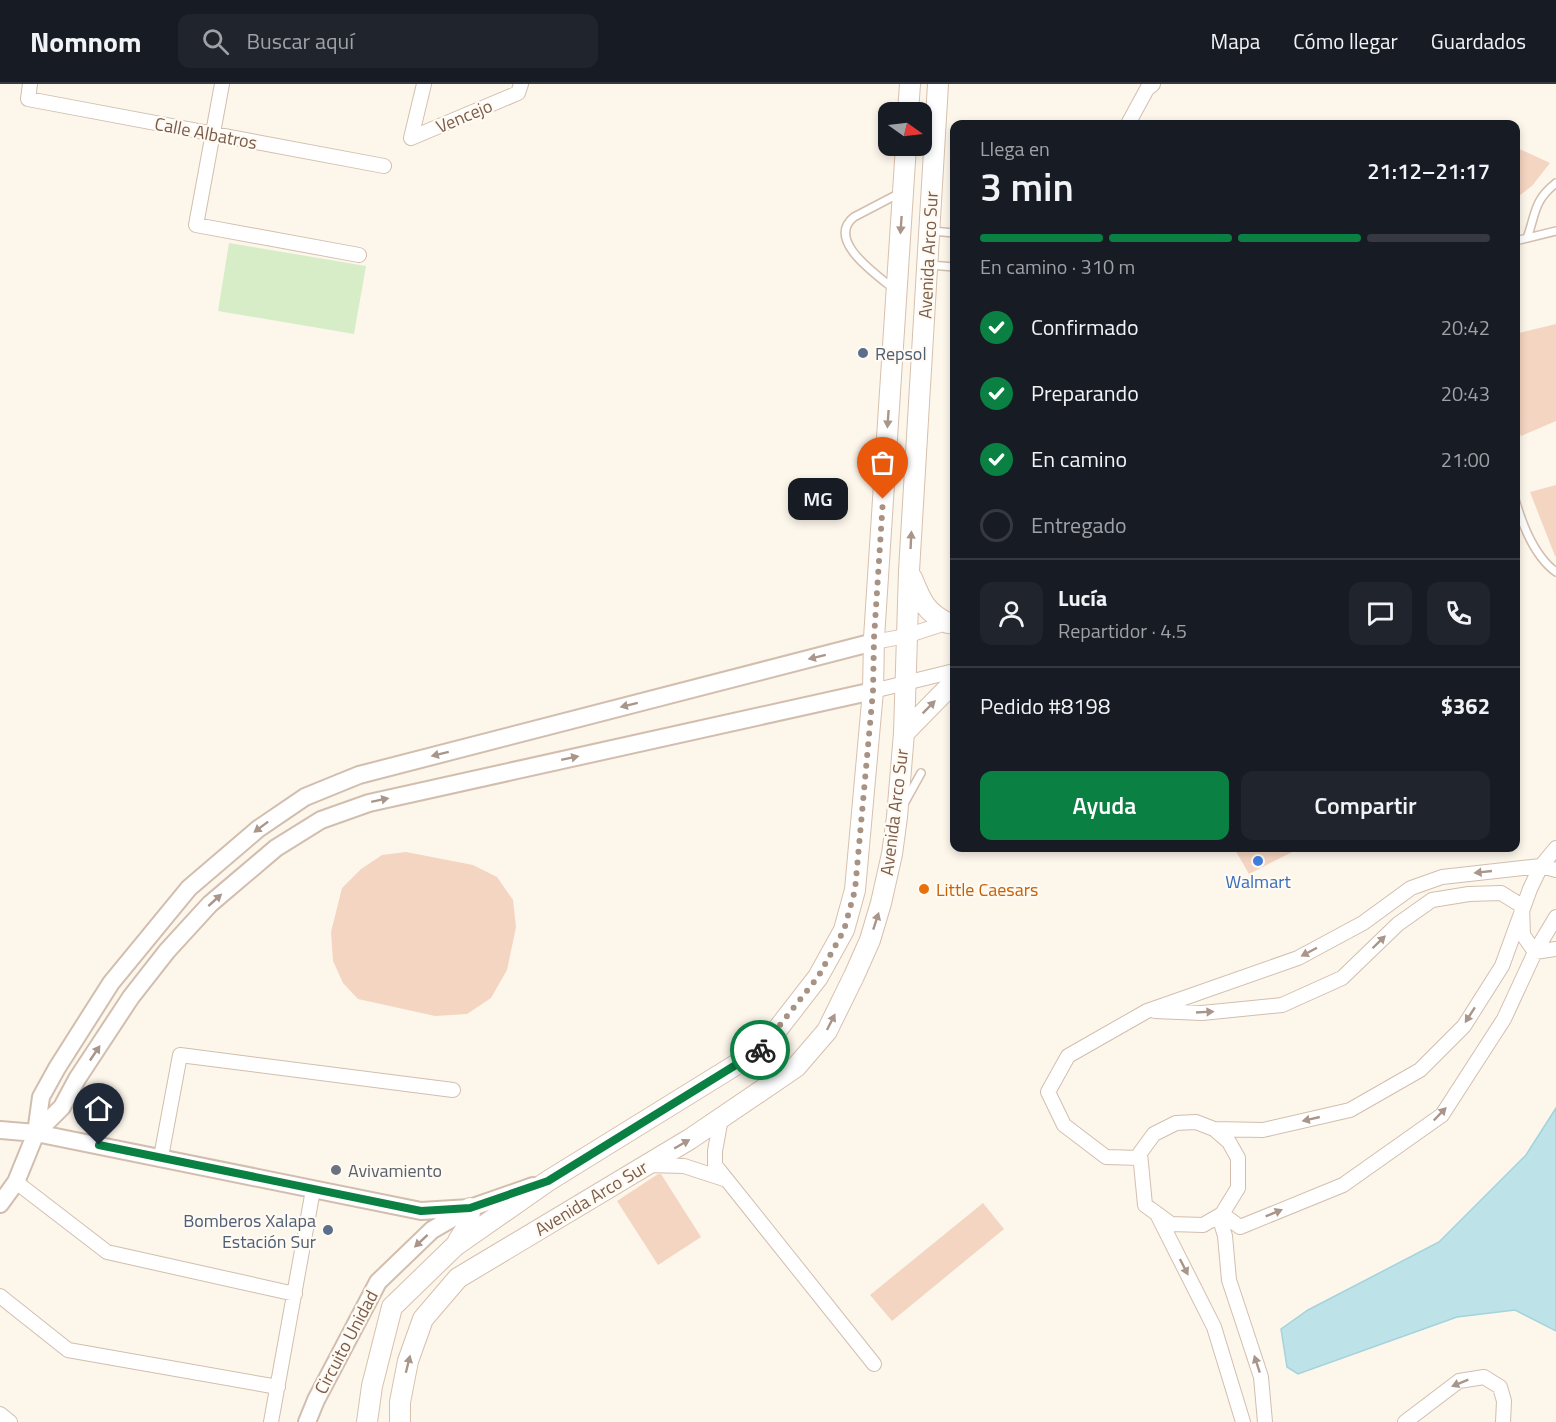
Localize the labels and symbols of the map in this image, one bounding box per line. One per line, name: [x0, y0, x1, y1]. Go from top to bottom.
street label: Vencejo: [432, 92, 496, 140]
north arrow: [878, 102, 932, 156]
street label: Calle Albatros: [152, 110, 260, 156]
street label: Avenida Arco Sur: [911, 191, 945, 319]
one-way arrow: [896, 215, 905, 234]
place label: Repsol: [875, 340, 927, 367]
marker: Repsol: [856, 346, 870, 360]
one-way arrow: [883, 410, 893, 429]
pin: [857, 437, 908, 499]
callout: MG: [787, 478, 847, 520]
one-way arrow: [906, 531, 915, 550]
one-way arrow: [808, 653, 826, 662]
one-way arrow: [619, 701, 638, 711]
one-way arrow: [921, 701, 935, 715]
street label: Avenida Arco Sur: [873, 747, 915, 877]
one-way arrow: [431, 750, 449, 759]
one-way arrow: [561, 753, 580, 762]
one-way arrow: [370, 795, 389, 805]
one-way arrow: [254, 821, 269, 833]
marker: Walmart: [1251, 854, 1265, 868]
place label: Walmart: [1225, 868, 1291, 895]
one-way arrow: [1473, 868, 1492, 877]
place label: Little Caesars: [936, 876, 1038, 903]
marker: Little Caesars: [917, 882, 931, 896]
one-way arrow: [208, 893, 223, 907]
one-way arrow: [871, 912, 881, 930]
one-way arrow: [1372, 935, 1387, 949]
one-way arrow: [1300, 947, 1317, 957]
one-way arrow: [1195, 1007, 1214, 1016]
one-way arrow: [1465, 1007, 1476, 1023]
one-way arrow: [827, 1013, 836, 1030]
courier: [730, 1020, 790, 1080]
one-way arrow: [89, 1045, 100, 1061]
pin: [73, 1083, 124, 1145]
one-way arrow: [1433, 1106, 1447, 1121]
one-way arrow: [1302, 1114, 1320, 1124]
one-way arrow: [674, 1138, 690, 1149]
street label: Avenida Arco Sur: [529, 1154, 653, 1242]
place label: Avivamiento: [348, 1157, 442, 1184]
marker: Avivamiento: [329, 1163, 343, 1177]
place label: Bomberos Xalapa Estación Sur: [183, 1207, 316, 1255]
one-way arrow: [1266, 1208, 1284, 1218]
marker: Bomberos Xalapa Estación Sur: [321, 1223, 335, 1237]
one-way arrow: [415, 1233, 429, 1247]
one-way arrow: [1179, 1258, 1188, 1275]
street label: Circuito Unidad: [307, 1285, 385, 1399]
one-way arrow: [404, 1355, 413, 1373]
one-way arrow: [1252, 1355, 1262, 1373]
one-way arrow: [1451, 1378, 1469, 1388]

